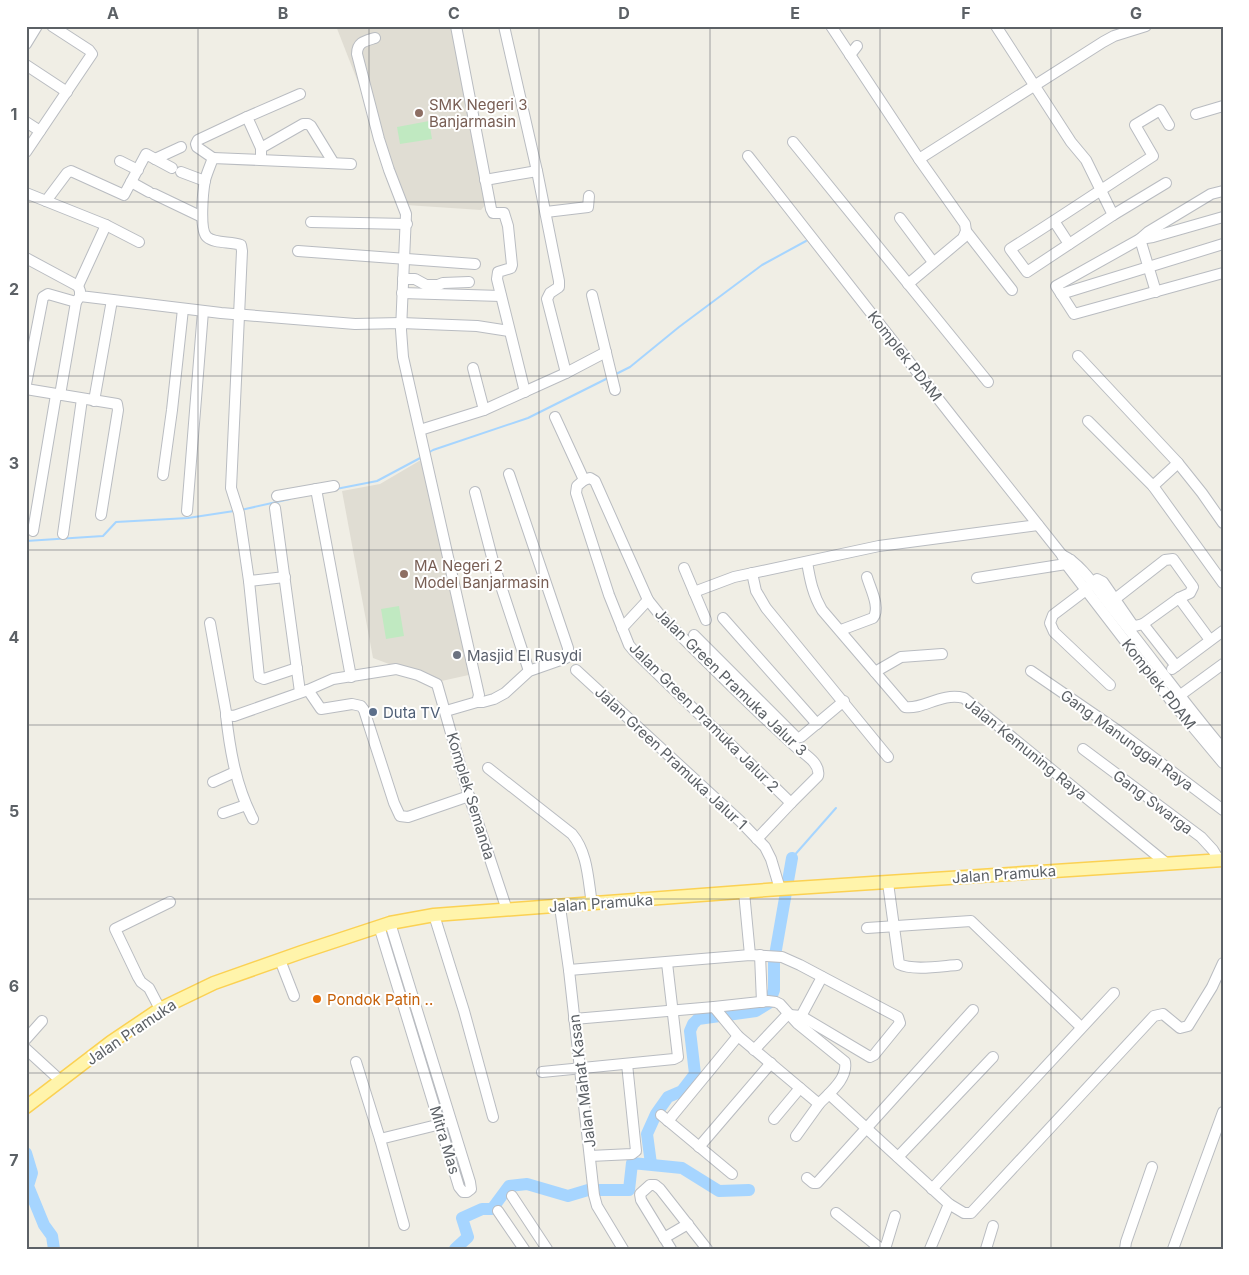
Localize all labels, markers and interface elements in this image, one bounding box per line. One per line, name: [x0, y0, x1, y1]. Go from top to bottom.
text: A: [107, 3, 119, 23]
text: B: [278, 3, 288, 23]
text: C: [448, 3, 460, 23]
text: D: [618, 3, 630, 23]
text: E: [790, 3, 800, 23]
text: F: [961, 3, 971, 23]
text: G: [1130, 3, 1142, 23]
place label: SMK Negeri 3 Banjarmasin: [429, 95, 527, 131]
text: 1: [11, 104, 17, 124]
marker: SMK Negeri 3 Banjarmasin: [413, 107, 425, 119]
text: 2: [9, 279, 19, 299]
street label: Komplek PDAM: [864, 307, 946, 405]
text: 3: [9, 453, 19, 473]
place label: MA Negeri 2 Model Banjarmasin: [414, 556, 549, 592]
marker: MA Negeri 2 Model Banjarmasin: [398, 568, 410, 580]
street label: Jalan Green Pramuka Jalur 3: [651, 604, 811, 760]
text: 4: [9, 627, 20, 647]
street label: Komplek PDAM: [1118, 635, 1200, 733]
street label: Jalan Green Pramuka Jalur 2: [625, 638, 783, 796]
place label: Masjid El Rusydi: [467, 646, 582, 665]
marker: Masjid El Rusydi: [451, 649, 463, 661]
street label: Jalan Green Pramuka Jalur 1: [591, 682, 751, 834]
street label: Gang Manunggal Raya: [1057, 685, 1197, 795]
street label: Jalan Kemuning Raya: [961, 694, 1091, 804]
place label: Duta TV: [383, 703, 440, 722]
marker: Duta TV: [367, 706, 379, 718]
street label: Komplek Semanda: [443, 730, 499, 862]
street label: Gang Swarga: [1109, 766, 1197, 838]
text: 5: [9, 801, 19, 821]
street label: Jalan Pramuka: [951, 861, 1057, 887]
street label: Jalan Pramuka: [548, 890, 654, 916]
text: 6: [9, 976, 19, 996]
place label: Pondok Patin ..: [327, 990, 433, 1009]
marker: Pondok Patin ..: [311, 993, 323, 1005]
street label: Jalan Pramuka: [82, 995, 180, 1069]
street label: Jalan Mahat Kasan: [564, 1013, 600, 1149]
street label: Mitra Mas: [426, 1104, 464, 1176]
text: 7: [9, 1150, 19, 1170]

